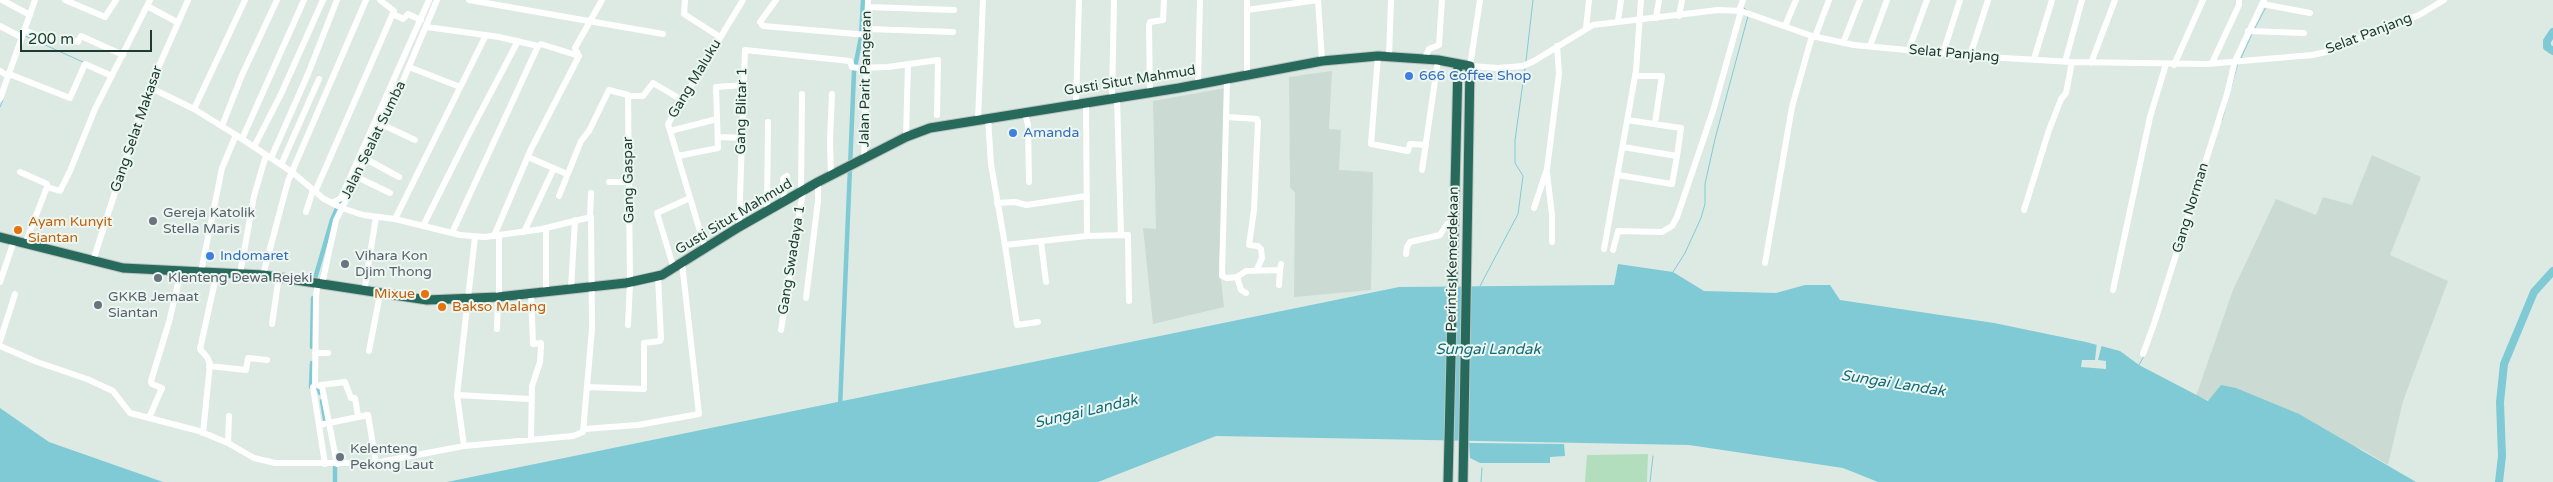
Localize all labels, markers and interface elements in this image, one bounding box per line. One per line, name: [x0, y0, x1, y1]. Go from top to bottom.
street label: Selat Panjang: [2324, 10, 2414, 58]
street label: Jalan Parit Pangeran: [856, 11, 876, 147]
scale bar: [22, 20, 155, 52]
text: 200 m: [28, 30, 74, 48]
street label: Gang Maluku: [665, 37, 725, 121]
street label: Selat Panjang: [1908, 42, 2000, 66]
street label: Gusti Situt Mahmud: [1063, 62, 1197, 100]
street label: Gang Selat Makasar: [107, 63, 167, 195]
street label: Gang Blitar 1: [733, 67, 751, 155]
place label: 666 Coffee Shop: [1419, 68, 1531, 84]
marker: 666 Coffee Shop: [1403, 70, 1415, 82]
street label: Jalan Sealat Sumba: [338, 78, 410, 202]
place label: Amanda: [1023, 125, 1079, 141]
marker: Amanda: [1007, 127, 1019, 139]
street label: Gang Gaspar: [620, 137, 638, 223]
street label: Gang Norman: [2169, 161, 2213, 255]
street label: Gusti Situt Mahmud: [673, 176, 795, 258]
street label: Perintis Kemerdekaan: [1443, 186, 1463, 332]
street label: Gang Swadaya 1: [775, 204, 809, 316]
place label: Gereja Katolik Stella Maris: [163, 205, 255, 238]
place label: Ayam Kunyit Siantan: [28, 214, 112, 246]
marker: Gereja Katolik Stella Maris: [147, 215, 159, 227]
marker: Ayam Kunyit Siantan: [12, 224, 24, 236]
place label: Indomaret: [220, 248, 289, 264]
place label: Vihara Kon Djim Thong: [355, 248, 432, 280]
marker: Indomaret: [204, 250, 216, 262]
marker: Vihara Kon Djim Thong: [339, 258, 351, 270]
place label: Klenteng Dewa Rejeki: [168, 270, 312, 286]
marker: Klenteng Dewa Rejeki: [152, 272, 164, 284]
place label: Mixue: [374, 286, 415, 302]
marker: Mixue: [419, 288, 431, 300]
place label: GKKB Jemaat Siantan: [108, 289, 199, 322]
marker: GKKB Jemaat Siantan: [92, 299, 104, 311]
place label: Bakso Malang: [452, 299, 546, 315]
marker: Bakso Malang: [436, 301, 448, 313]
water label: Sungai Landak: [1435, 341, 1541, 359]
water label: Sungai Landak: [1840, 367, 1946, 401]
water label: Sungai Landak: [1033, 391, 1139, 433]
place label: Kelenteng Pekong Laut: [350, 441, 434, 474]
marker: Kelenteng Pekong Laut: [334, 451, 346, 463]

